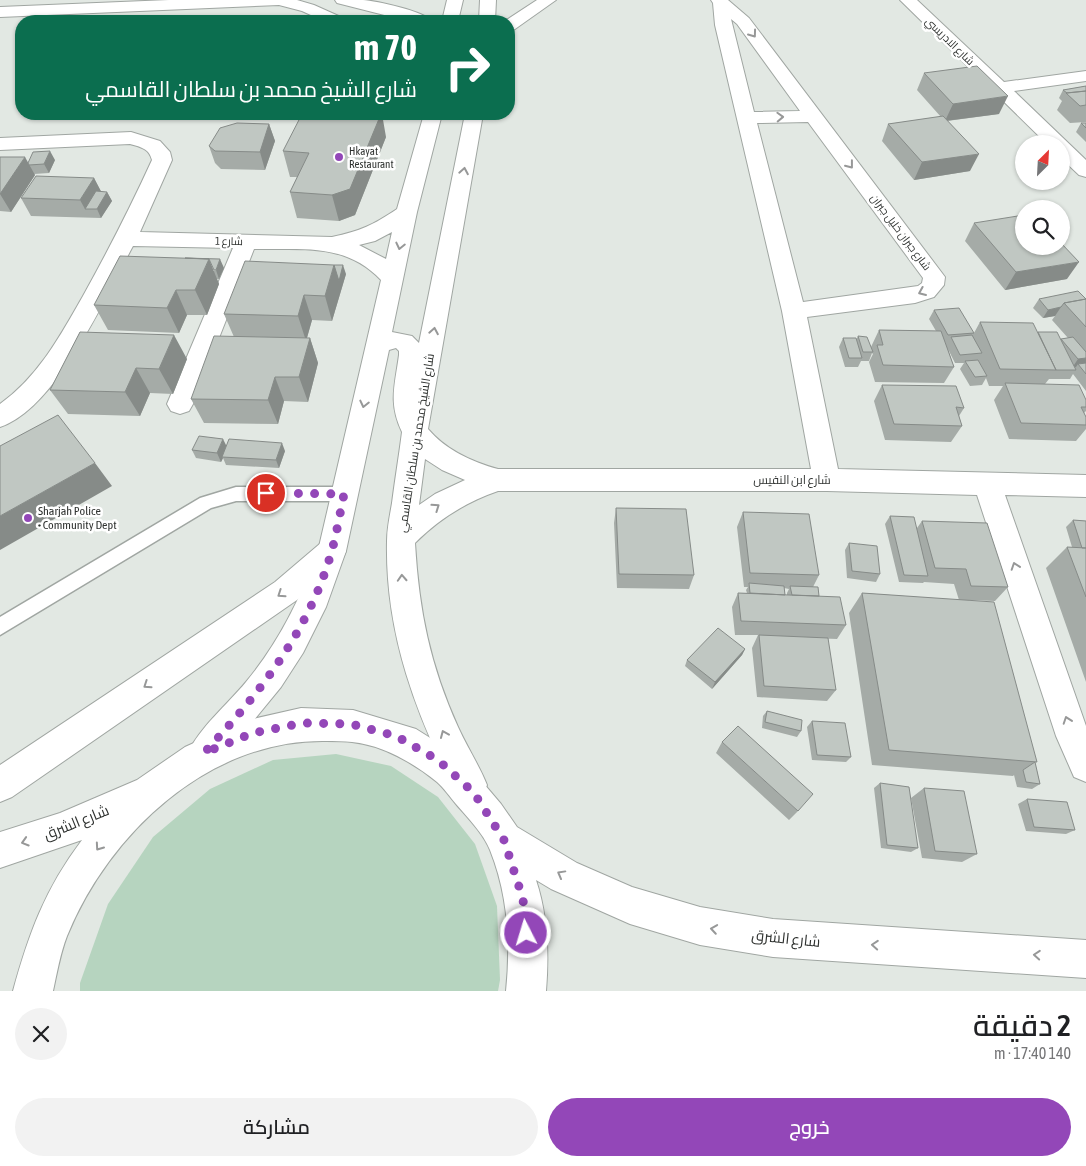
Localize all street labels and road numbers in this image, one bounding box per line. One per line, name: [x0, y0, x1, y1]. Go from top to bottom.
street label: شارع الادريسي: [922, 15, 977, 69]
street label: شارع جبران خليل جبران: [867, 192, 934, 274]
street label: شارع 1: [215, 235, 243, 249]
street label: شارع الشيخ محمد بن سلطان القاسمي: [395, 352, 440, 534]
street label: شارع ابن النفيس: [753, 473, 831, 488]
street label: شارع الشرق: [41, 801, 112, 846]
street label: شارع الشرق: [750, 926, 821, 953]

